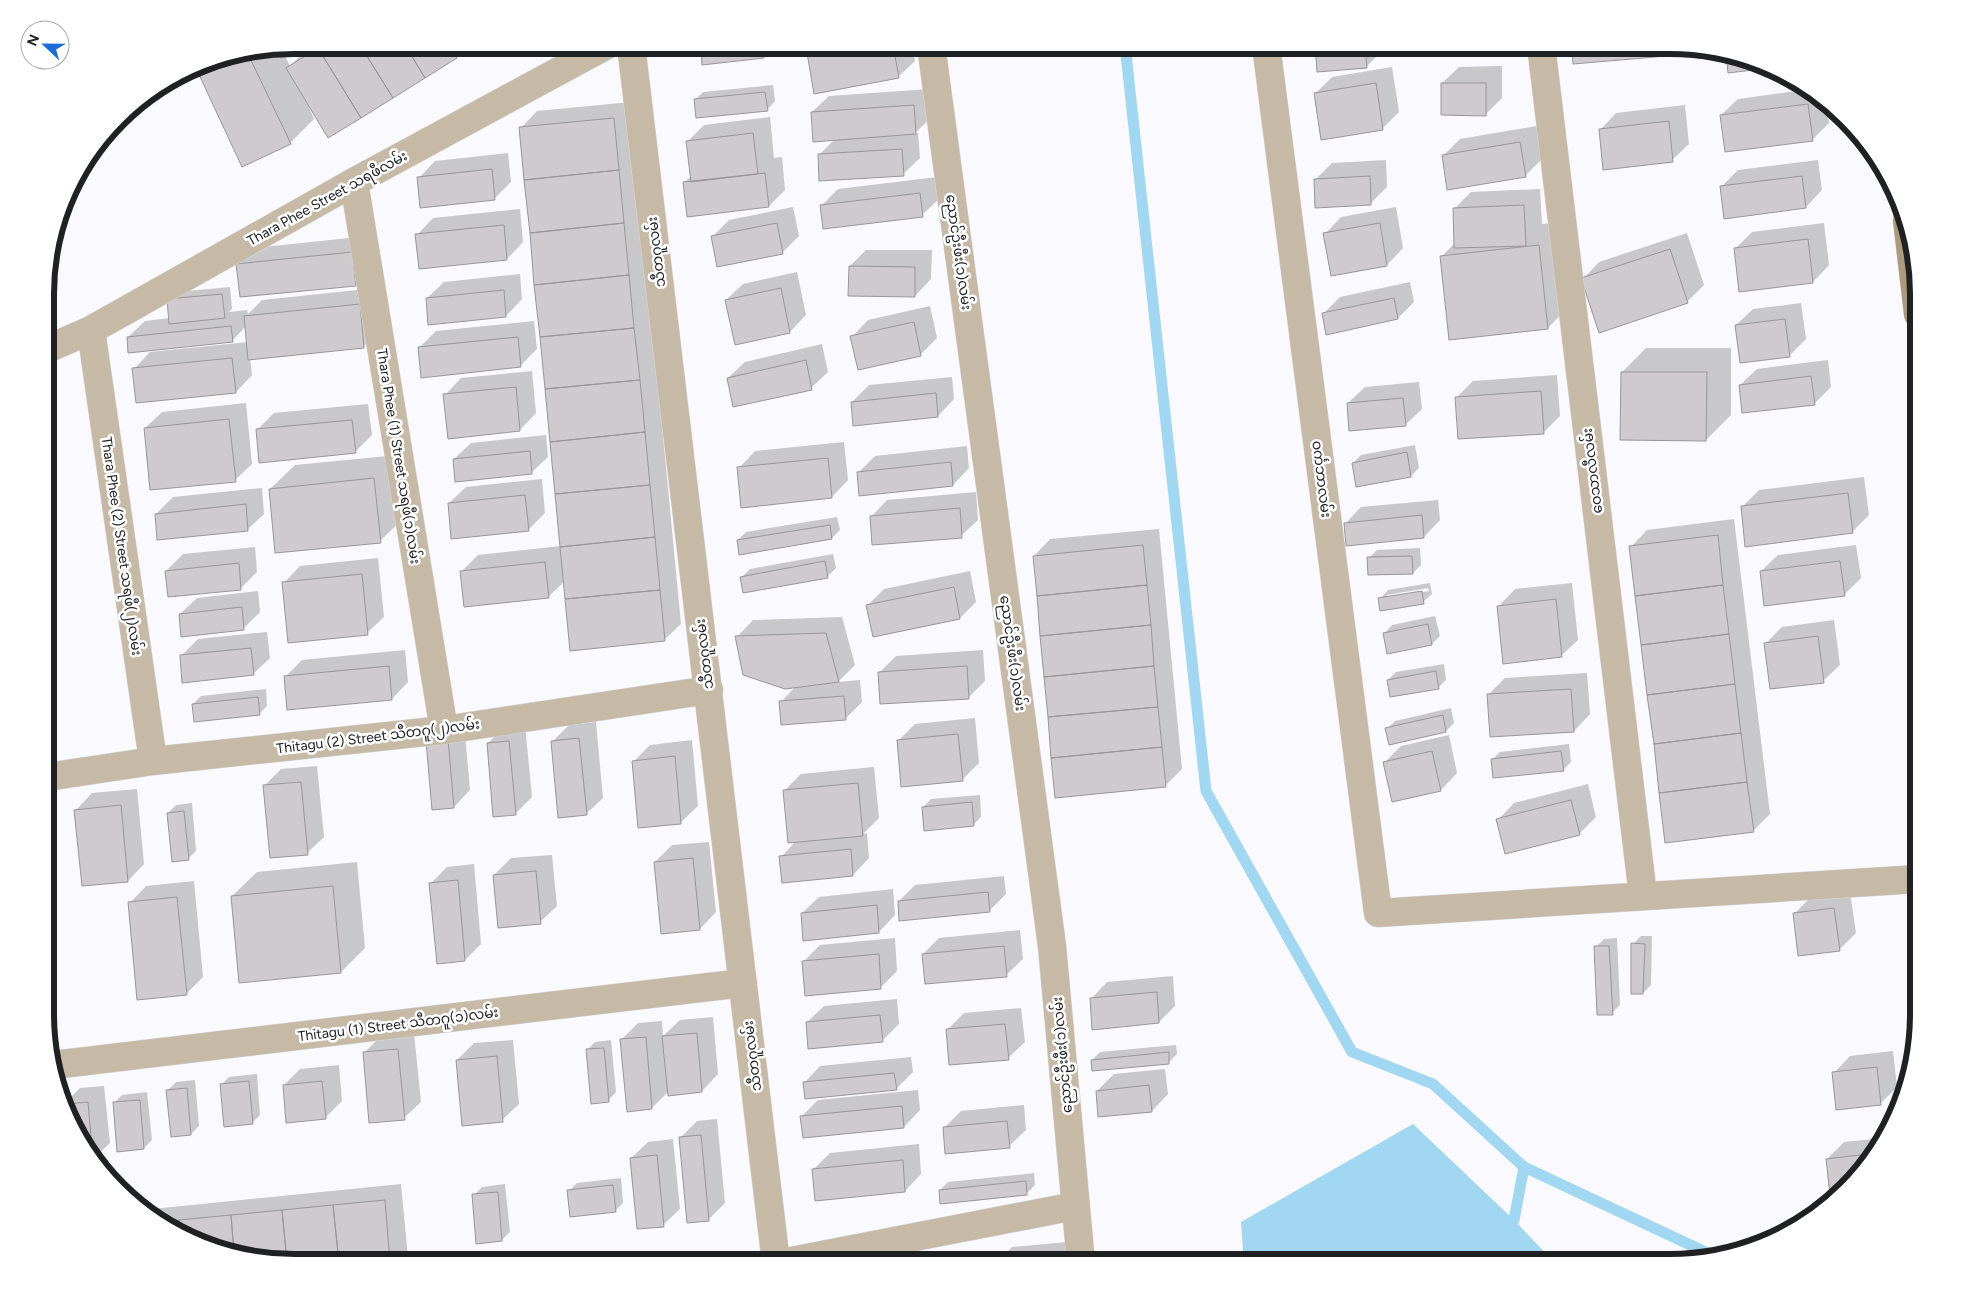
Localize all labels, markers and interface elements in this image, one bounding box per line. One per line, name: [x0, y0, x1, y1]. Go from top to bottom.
north arrow: [20, 20, 70, 70]
text: N: [24, 32, 43, 49]
street label: Thara Phee Street သရဖီလမ်း: [243, 146, 412, 252]
street label: ညောင်ဦးဖီး(၁)လမ်း: [939, 193, 977, 311]
street label: သီတဂူလမ်း: [642, 215, 672, 288]
street label: Thara Phee (1) Street သရဖီ(၁)လမ်း: [370, 347, 426, 566]
street label: ဝေသာလီလမ်း: [1577, 427, 1606, 515]
street label: Thara Phee (2) Street သရဖီ(၂)လမ်း: [95, 435, 147, 657]
street label: ဝင်္ကဘာလမ်း: [1308, 439, 1337, 518]
street label: ညောင်ဦးဖီး(၁)လမ်း: [993, 594, 1031, 712]
street label: သီတဂူလမ်း: [690, 617, 720, 690]
street label: Thitagu (2) Street သီတဂူ(၂)လမ်း: [275, 714, 481, 760]
street label: ညောင်ဦးဖီး(၁)လမ်း: [1047, 996, 1079, 1114]
street label: Thitagu (1) Street သီတဂူ(၁)လမ်း: [297, 1002, 500, 1048]
street label: သီတဂူလမ်း: [738, 1019, 768, 1092]

